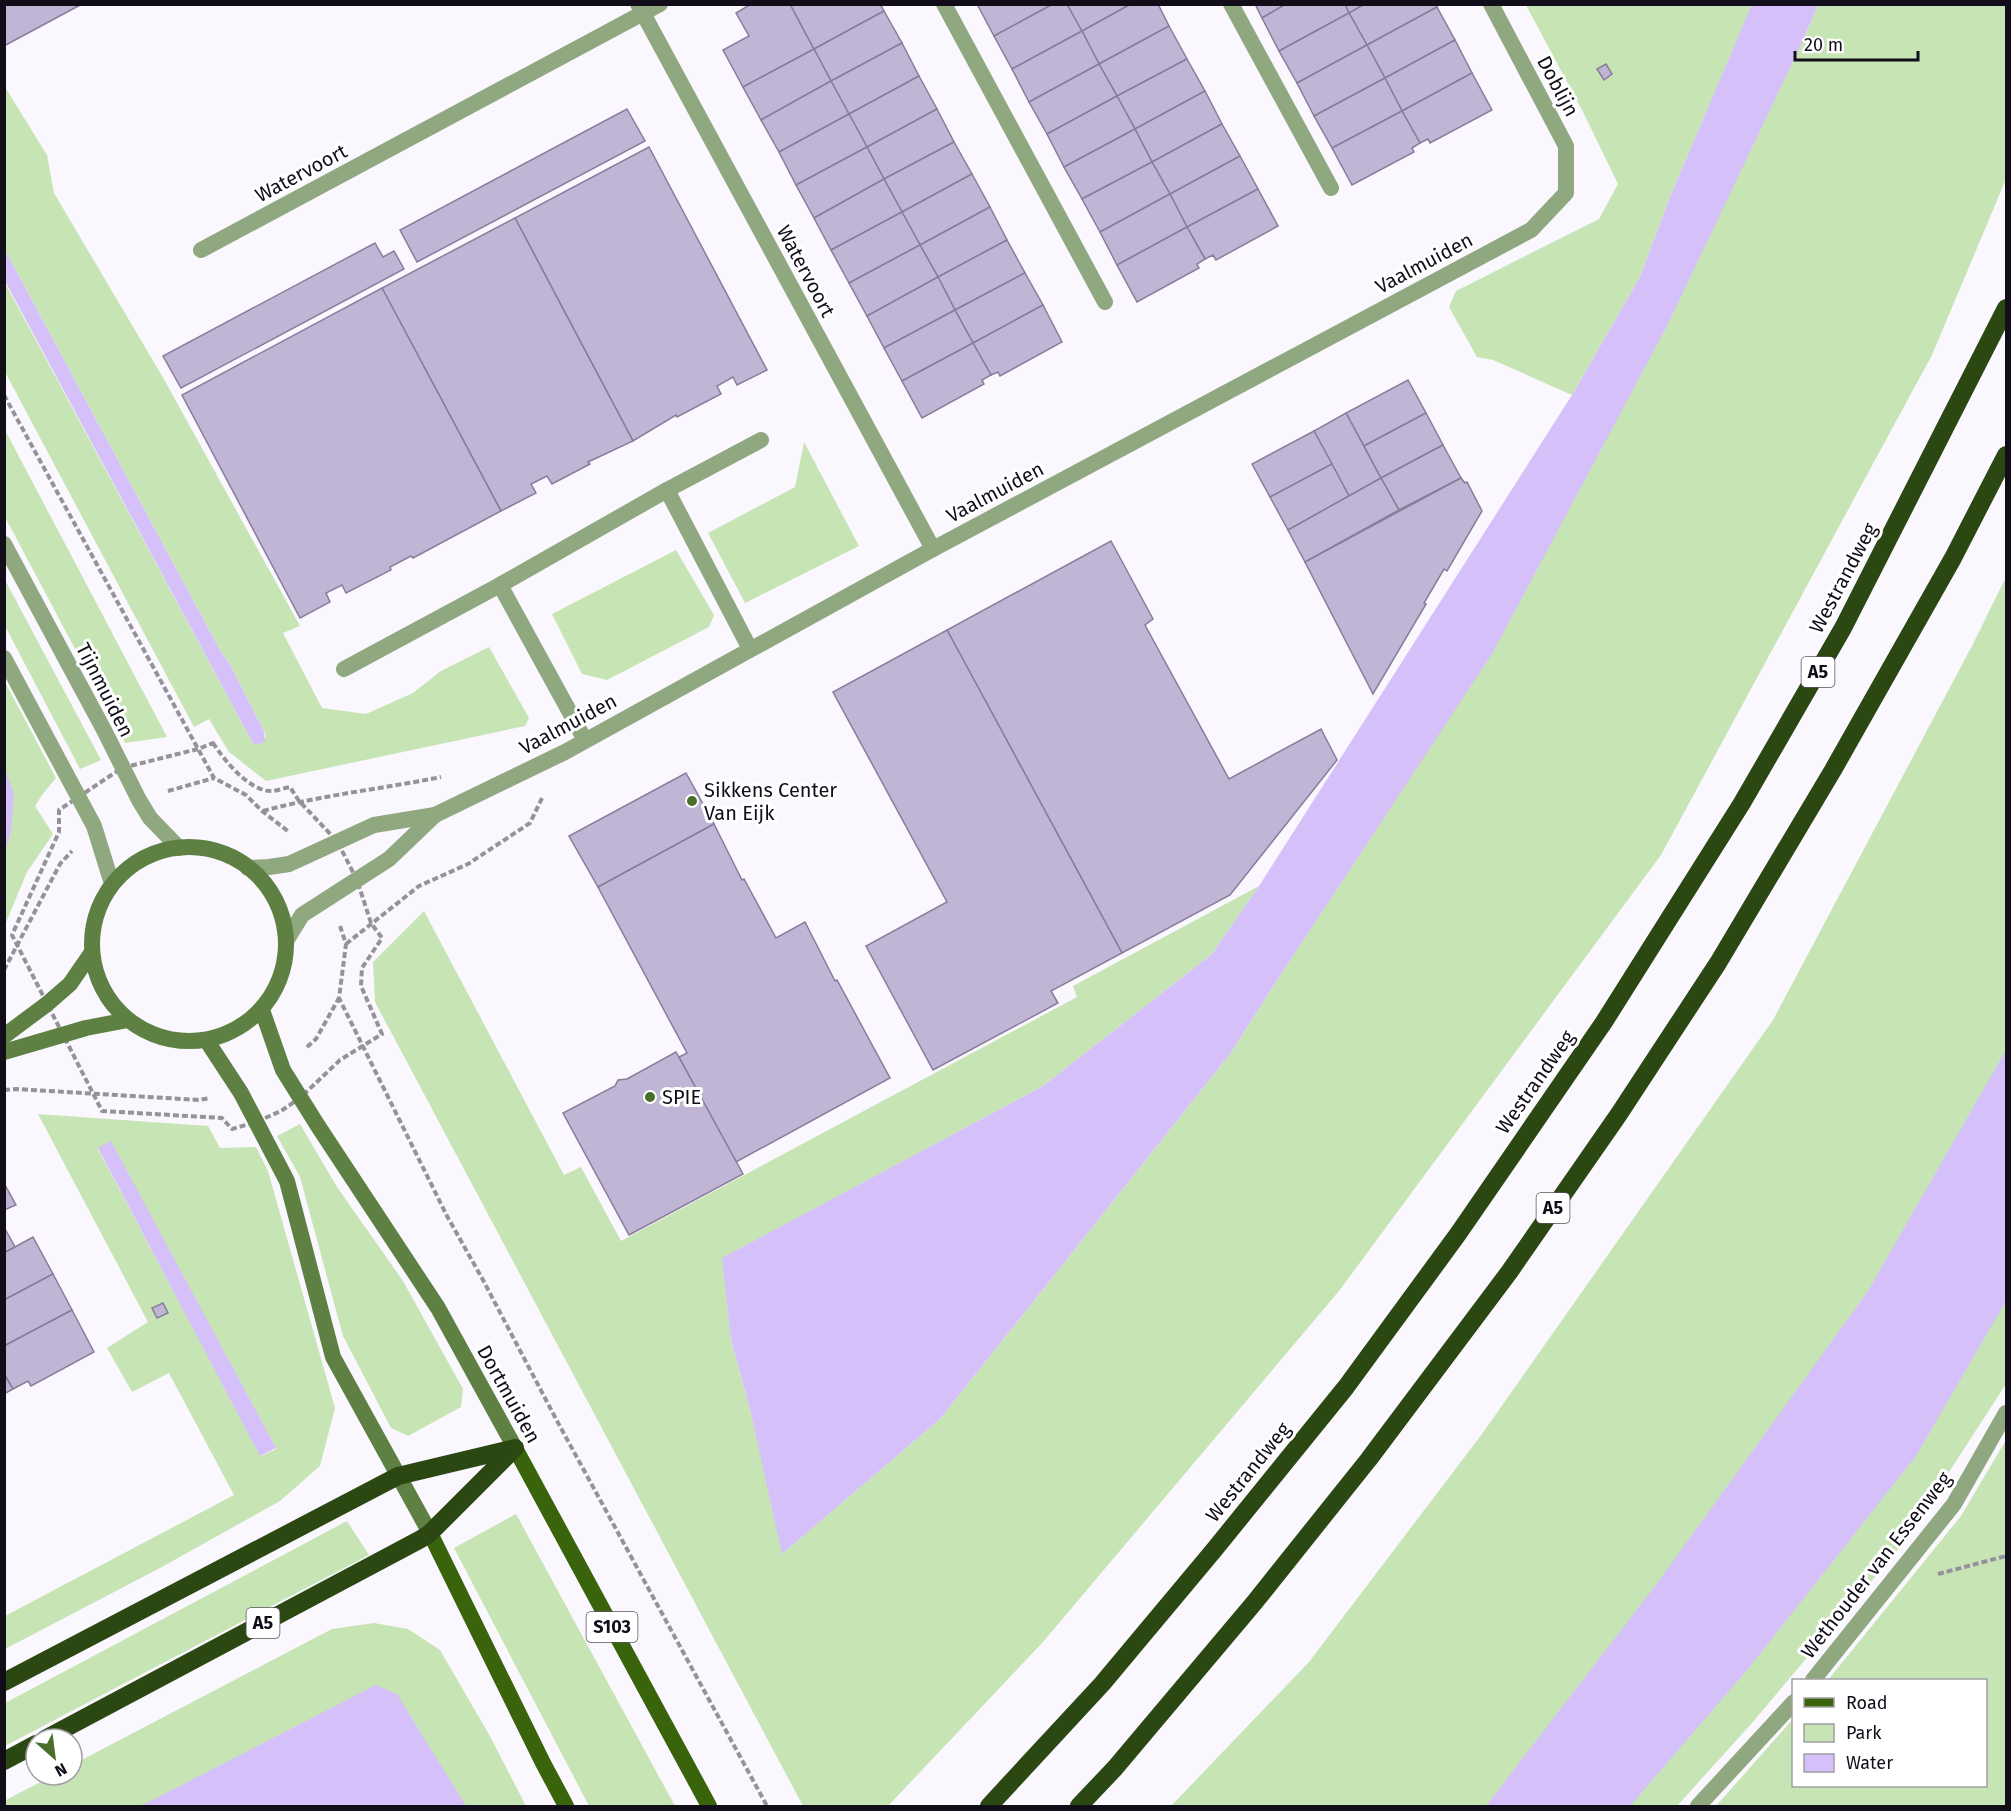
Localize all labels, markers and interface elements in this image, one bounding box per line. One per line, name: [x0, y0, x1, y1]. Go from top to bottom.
scale bar: [1795, 24, 1918, 62]
text: 20 m: [1804, 34, 1843, 56]
street label: Doblijn: [1532, 52, 1584, 120]
street label: Watervoort: [251, 138, 352, 207]
street label: Watervoort: [772, 221, 841, 322]
street label: Vaalmuiden: [1371, 227, 1477, 299]
street label: Vaalmuiden: [942, 456, 1048, 528]
street label: Westrandweg: [1804, 518, 1882, 637]
street label: Tijnmuiden: [71, 639, 139, 741]
road number: A5: [1802, 657, 1834, 687]
street label: Vaalmuiden: [515, 688, 621, 760]
place label: Sikkens Center Van Eijk: [704, 778, 837, 825]
marker: Sikkens Center Van Eijk: [685, 794, 699, 808]
street label: Westrandweg: [1490, 1025, 1580, 1138]
place label: SPIE: [662, 1085, 701, 1109]
marker: SPIE: [643, 1090, 657, 1104]
road number: A5: [1536, 1193, 1570, 1223]
street label: Dortmuiden: [472, 1341, 546, 1447]
street label: Westrandweg: [1201, 1417, 1296, 1527]
street label: Wethouder van Essenweg: [1796, 1466, 1957, 1663]
road number: A5: [246, 1608, 280, 1638]
road number: S103: [586, 1612, 638, 1642]
legend: [1792, 1679, 1987, 1787]
text: Road: [1846, 1692, 1888, 1714]
text: Park: [1846, 1722, 1882, 1744]
north arrow: [24, 1727, 84, 1787]
text: Water: [1846, 1752, 1893, 1774]
text: N: [52, 1759, 70, 1781]

